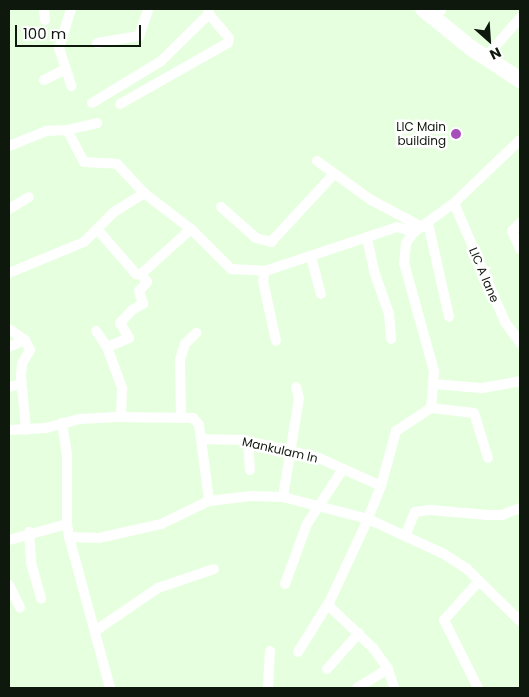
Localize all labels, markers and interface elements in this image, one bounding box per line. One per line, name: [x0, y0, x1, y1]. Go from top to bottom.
scale bar: [18, 15, 144, 47]
north arrow: [464, 15, 514, 65]
text: 100 m: [23, 23, 66, 44]
text: N: [486, 42, 505, 65]
place label: LIC Main building: [396, 120, 446, 148]
marker: LIC Main building: [450, 128, 462, 140]
street label: LIC A lane: [466, 245, 502, 305]
street label: Mankulam ln: [241, 434, 319, 466]

